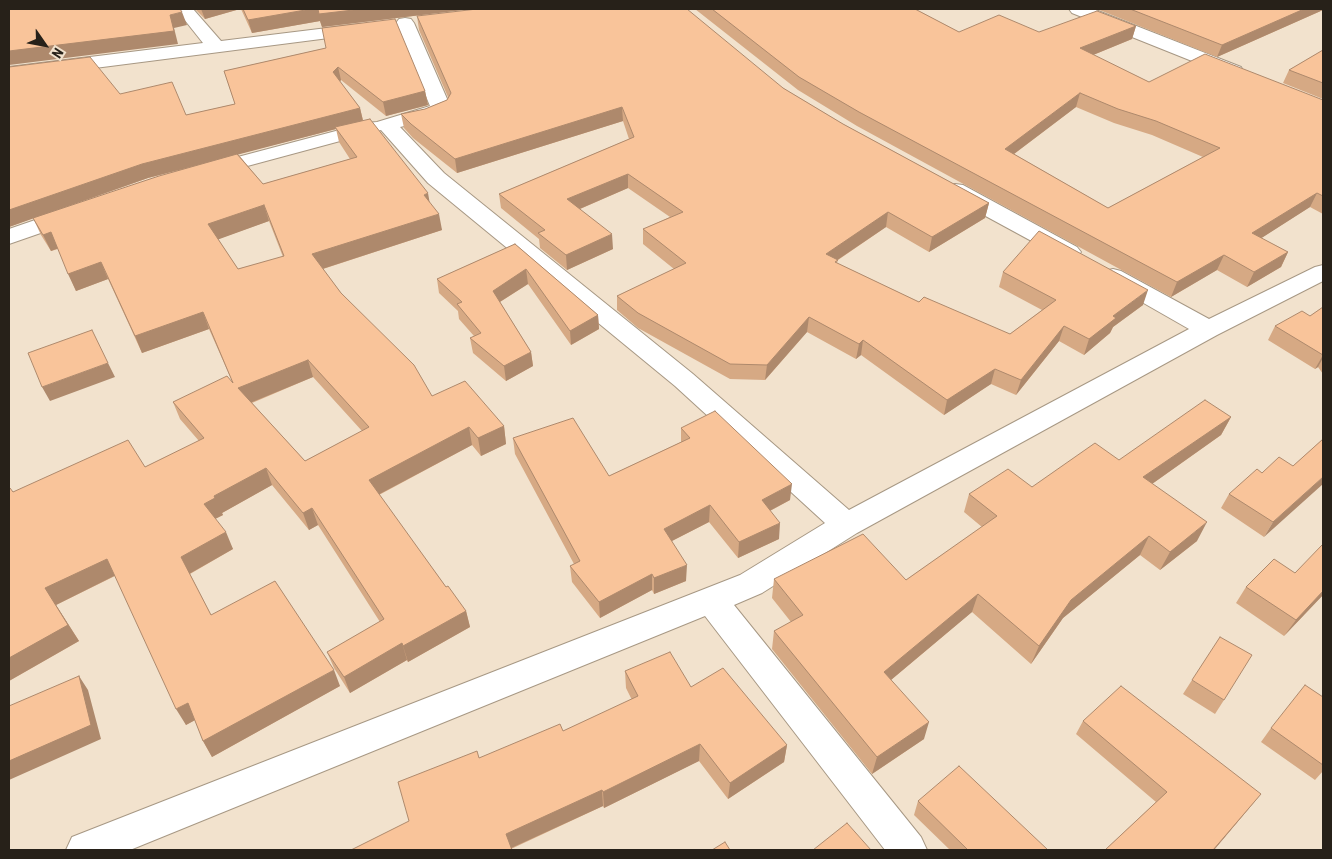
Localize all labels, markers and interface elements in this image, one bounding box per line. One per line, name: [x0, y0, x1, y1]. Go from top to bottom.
north arrow: [20, 20, 70, 70]
text: N: [49, 45, 67, 61]

